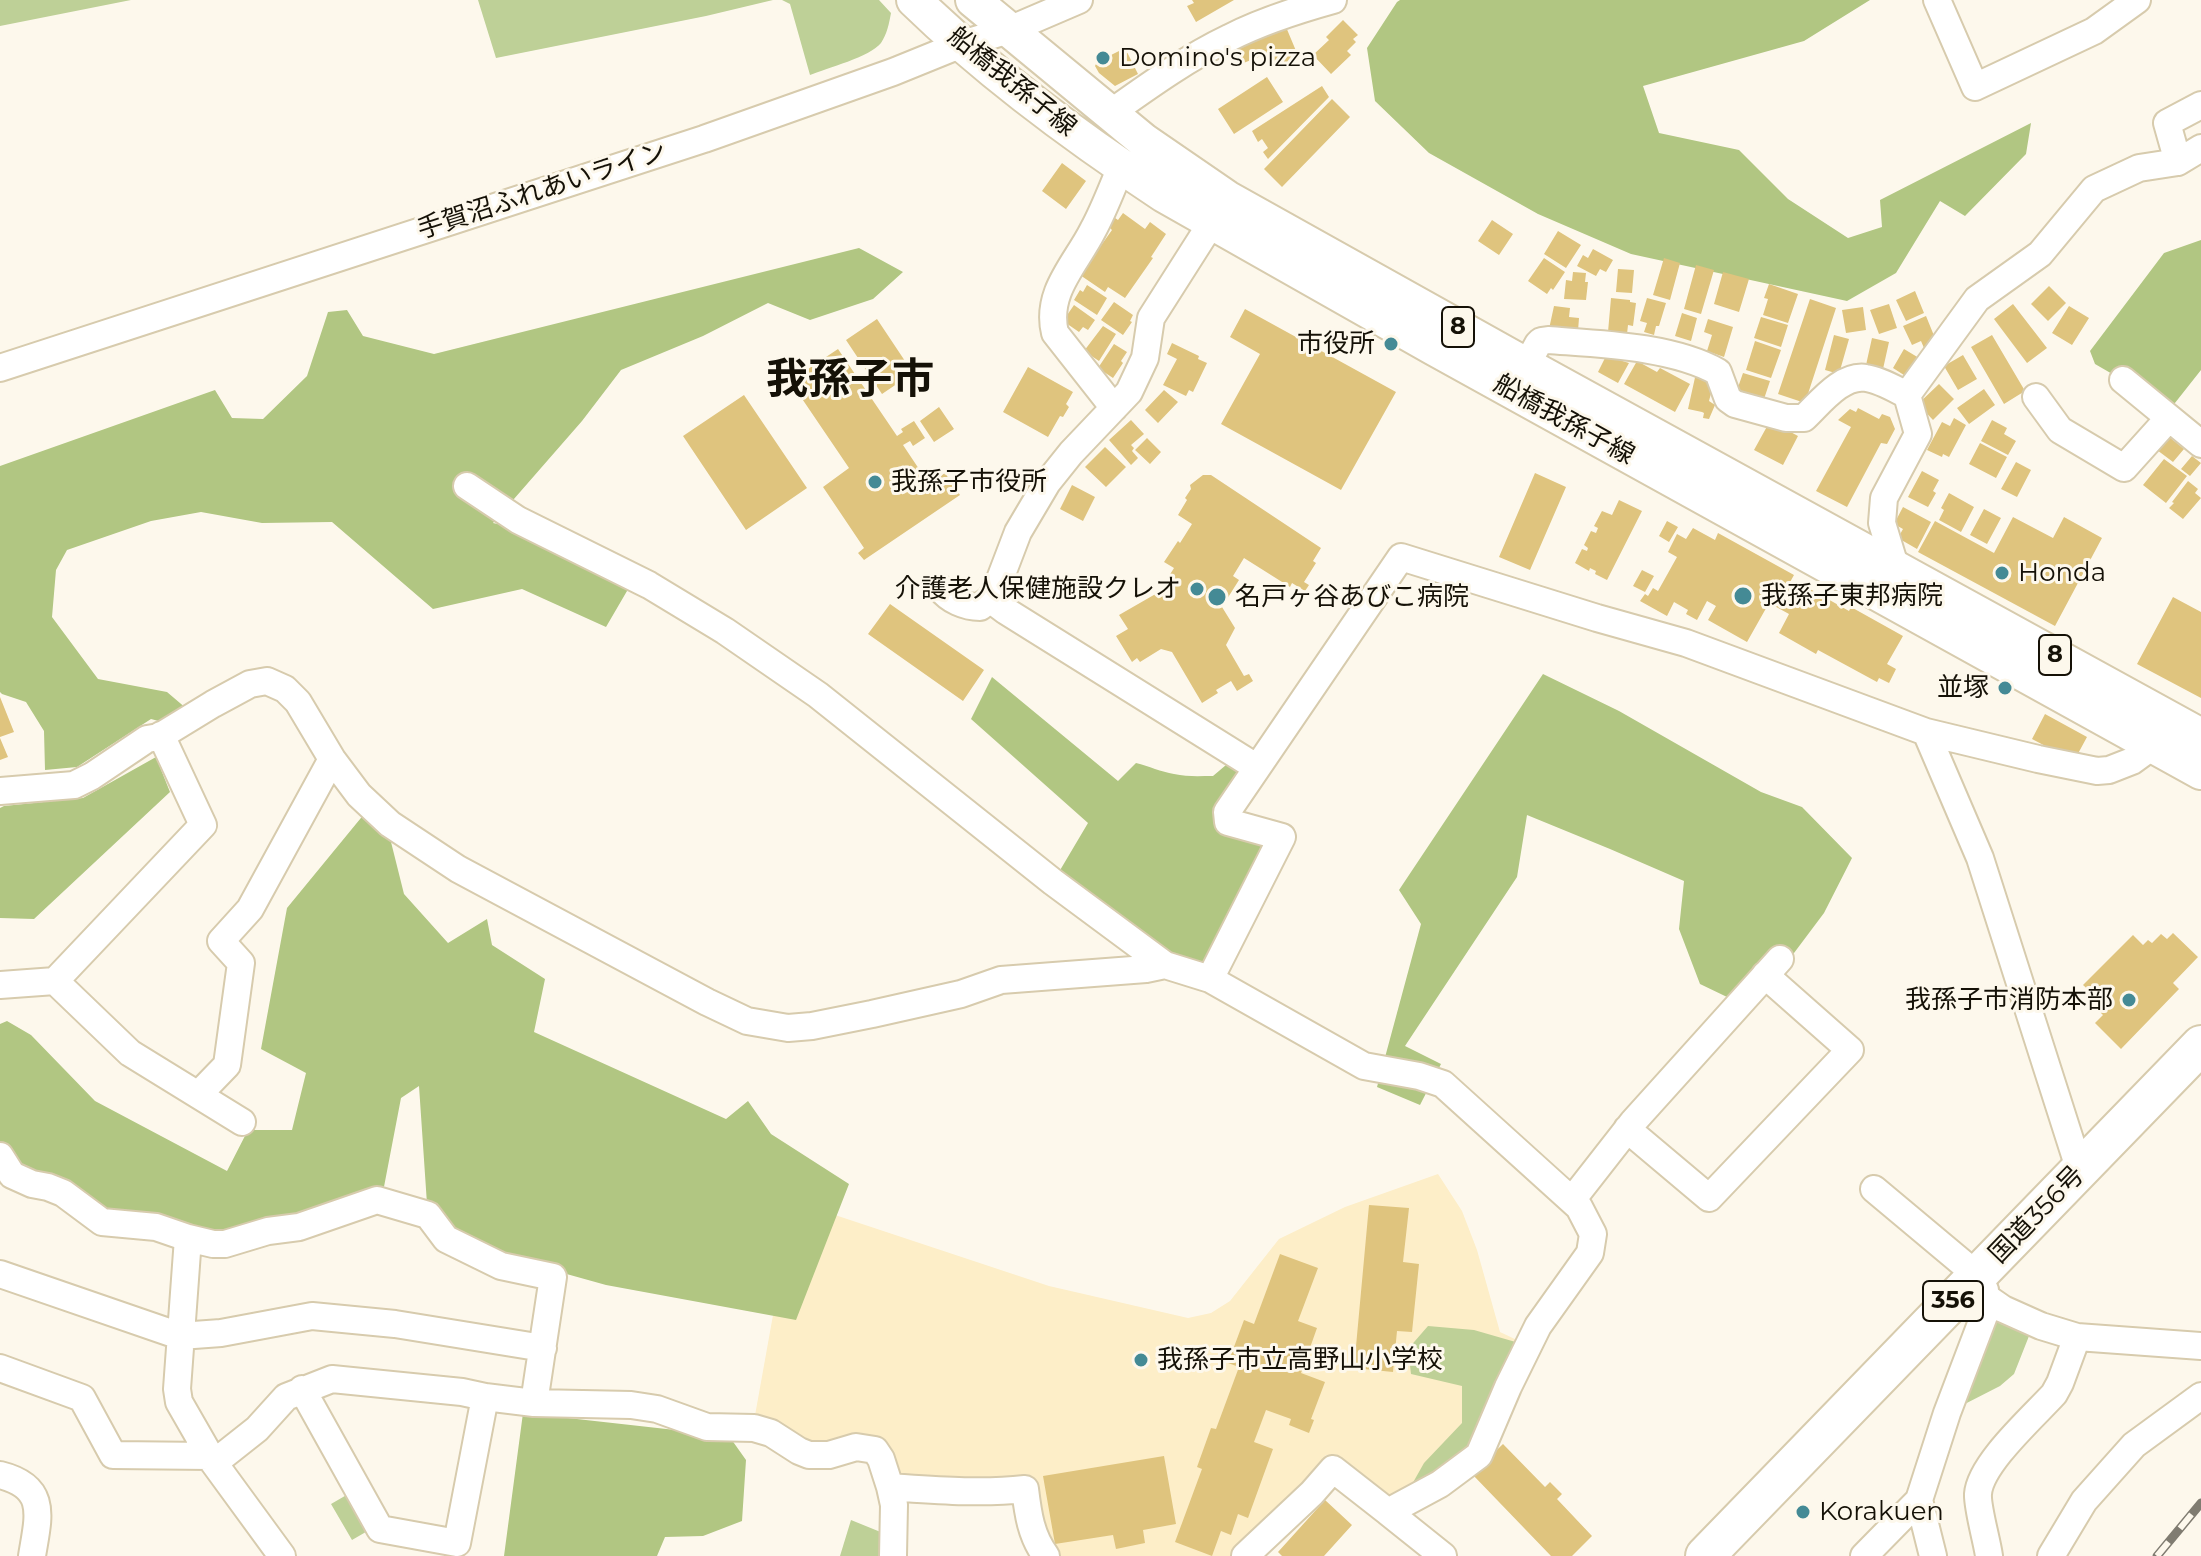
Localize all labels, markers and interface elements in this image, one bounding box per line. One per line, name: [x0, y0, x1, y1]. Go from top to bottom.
street label: 船橋我孫子線: [942, 21, 1082, 143]
place label: Domino's pizza: [1119, 42, 1316, 74]
marker: Domino's pizza: [1094, 49, 1112, 67]
street label: 手賀沼ふれあいライン: [414, 136, 670, 246]
road number: 8: [1442, 307, 1474, 347]
place label: 市役所: [1297, 328, 1375, 360]
marker: 市役所: [1382, 335, 1400, 353]
district label: 我孫子市: [766, 356, 934, 406]
street label: 船橋我孫子線: [1488, 369, 1640, 471]
place label: 我孫子市役所: [891, 466, 1047, 498]
marker: 我孫子市役所: [866, 473, 884, 491]
place label: Honda: [2018, 557, 2106, 589]
marker: Honda: [1993, 564, 2011, 582]
place label: 介護老人保健施設クレオ: [895, 573, 1181, 605]
marker: 介護老人保健施設クレオ: [1188, 580, 1206, 598]
place label: 我孫子東邦病院: [1761, 580, 1943, 612]
place label: 名戸ヶ谷あびこ病院: [1235, 581, 1469, 613]
marker: 我孫子東邦病院: [1732, 585, 1754, 607]
marker: 名戸ヶ谷あびこ病院: [1206, 586, 1228, 608]
road number: 8: [2039, 635, 2071, 675]
place label: 並塚: [1937, 672, 1989, 704]
marker: 並塚: [1996, 679, 2014, 697]
place label: 我孫子市消防本部: [1905, 984, 2113, 1016]
marker: 我孫子市消防本部: [2120, 991, 2138, 1009]
street label: 国道356号: [1983, 1160, 2091, 1270]
road number: 356: [1923, 1281, 1983, 1321]
place label: 我孫子市立高野山小学校: [1157, 1344, 1443, 1376]
marker: 我孫子市立高野山小学校: [1132, 1351, 1150, 1369]
place label: Korakuen: [1819, 1496, 1944, 1528]
marker: Korakuen: [1794, 1503, 1812, 1521]

